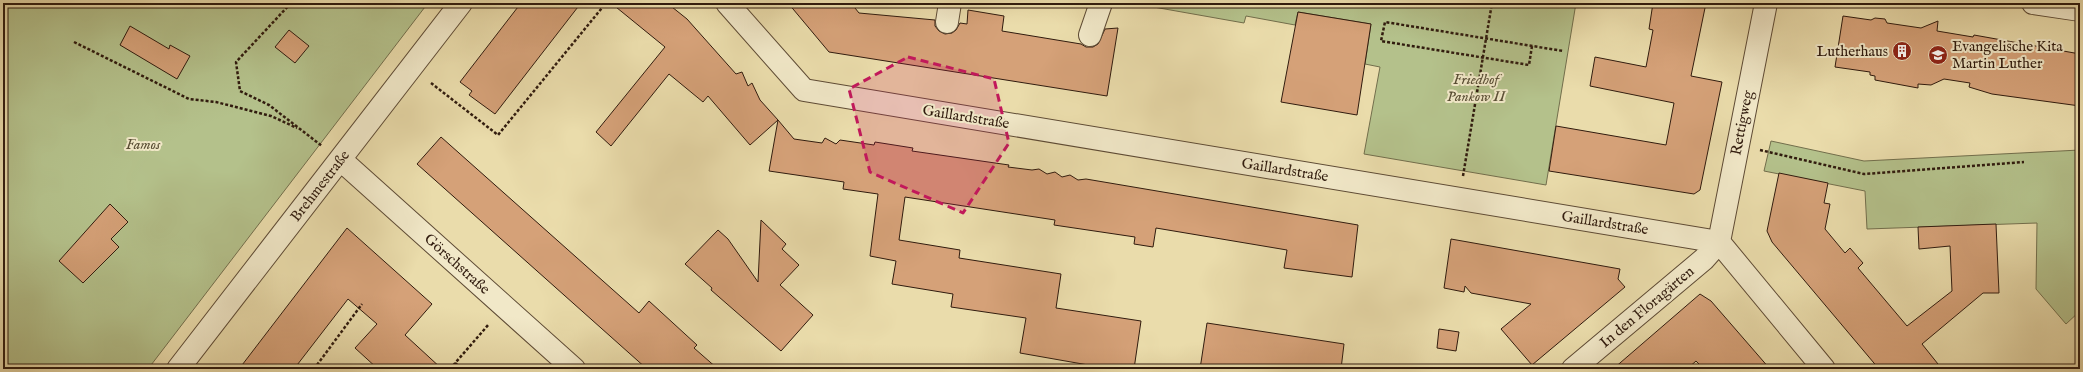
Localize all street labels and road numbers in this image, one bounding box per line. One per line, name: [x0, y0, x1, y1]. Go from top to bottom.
street label: Rettigweg: [1726, 88, 1758, 157]
street label: Gaillardstraße: [921, 101, 1011, 133]
street label: Brehmestraße: [286, 146, 354, 226]
street label: Gaillardstraße: [1240, 154, 1330, 186]
street label: Gaillardstraße: [1560, 207, 1650, 239]
street label: Görschstraße: [420, 229, 494, 299]
street label: In den Floragärten: [1596, 262, 1698, 352]

